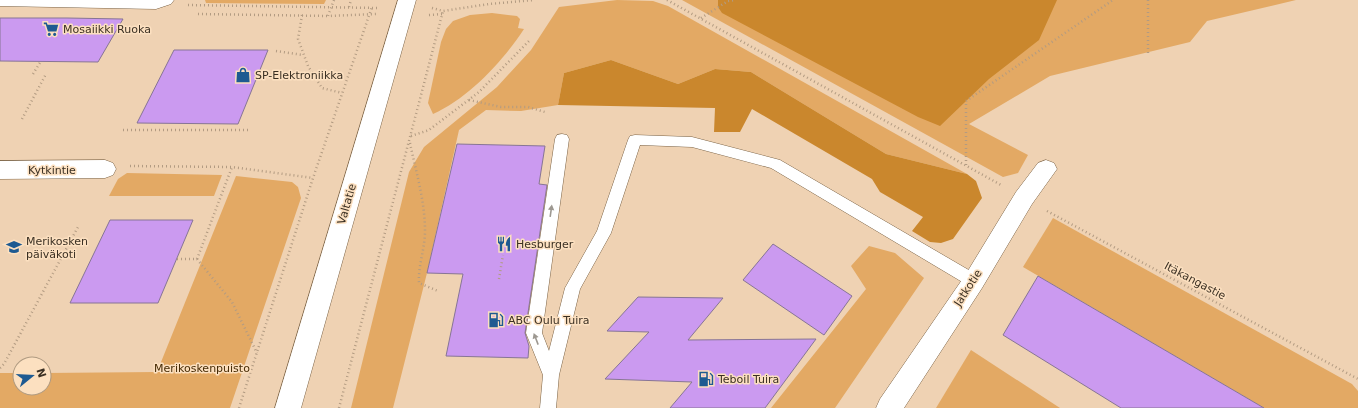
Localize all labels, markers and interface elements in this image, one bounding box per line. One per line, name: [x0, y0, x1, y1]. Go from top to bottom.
supermarket icon: Mosaiikki Ruoka: [42, 20, 60, 38]
place label: Mosaiikki Ruoka: [63, 23, 151, 36]
shop icon: SP-Elektroniikka: [234, 66, 252, 84]
place label: SP-Elektroniikka: [255, 69, 343, 82]
street label: Kytkintie: [28, 164, 76, 177]
street label: Valtatie: [335, 182, 359, 226]
one-way arrow: [548, 205, 554, 217]
place label: Merikosken päiväkoti: [26, 235, 88, 261]
restaurant icon: Hesburger: [495, 235, 513, 253]
school or university icon: Merikosken päiväkoti: [5, 238, 23, 256]
place label: Hesburger: [516, 238, 574, 251]
street label: Itäkangastie: [1162, 259, 1228, 303]
street label: Jatkotie: [951, 267, 985, 310]
fuel station icon: ABC Oulu Tuira: [487, 311, 505, 329]
place label: ABC Oulu Tuira: [508, 314, 590, 327]
one-way arrow: [533, 332, 539, 344]
north arrow: [12, 356, 52, 396]
park label: Merikoskenpuisto: [154, 362, 250, 375]
text: N: [33, 367, 49, 379]
fuel station icon: Teboil Tuira: [697, 370, 715, 388]
place label: Teboil Tuira: [717, 373, 779, 386]

